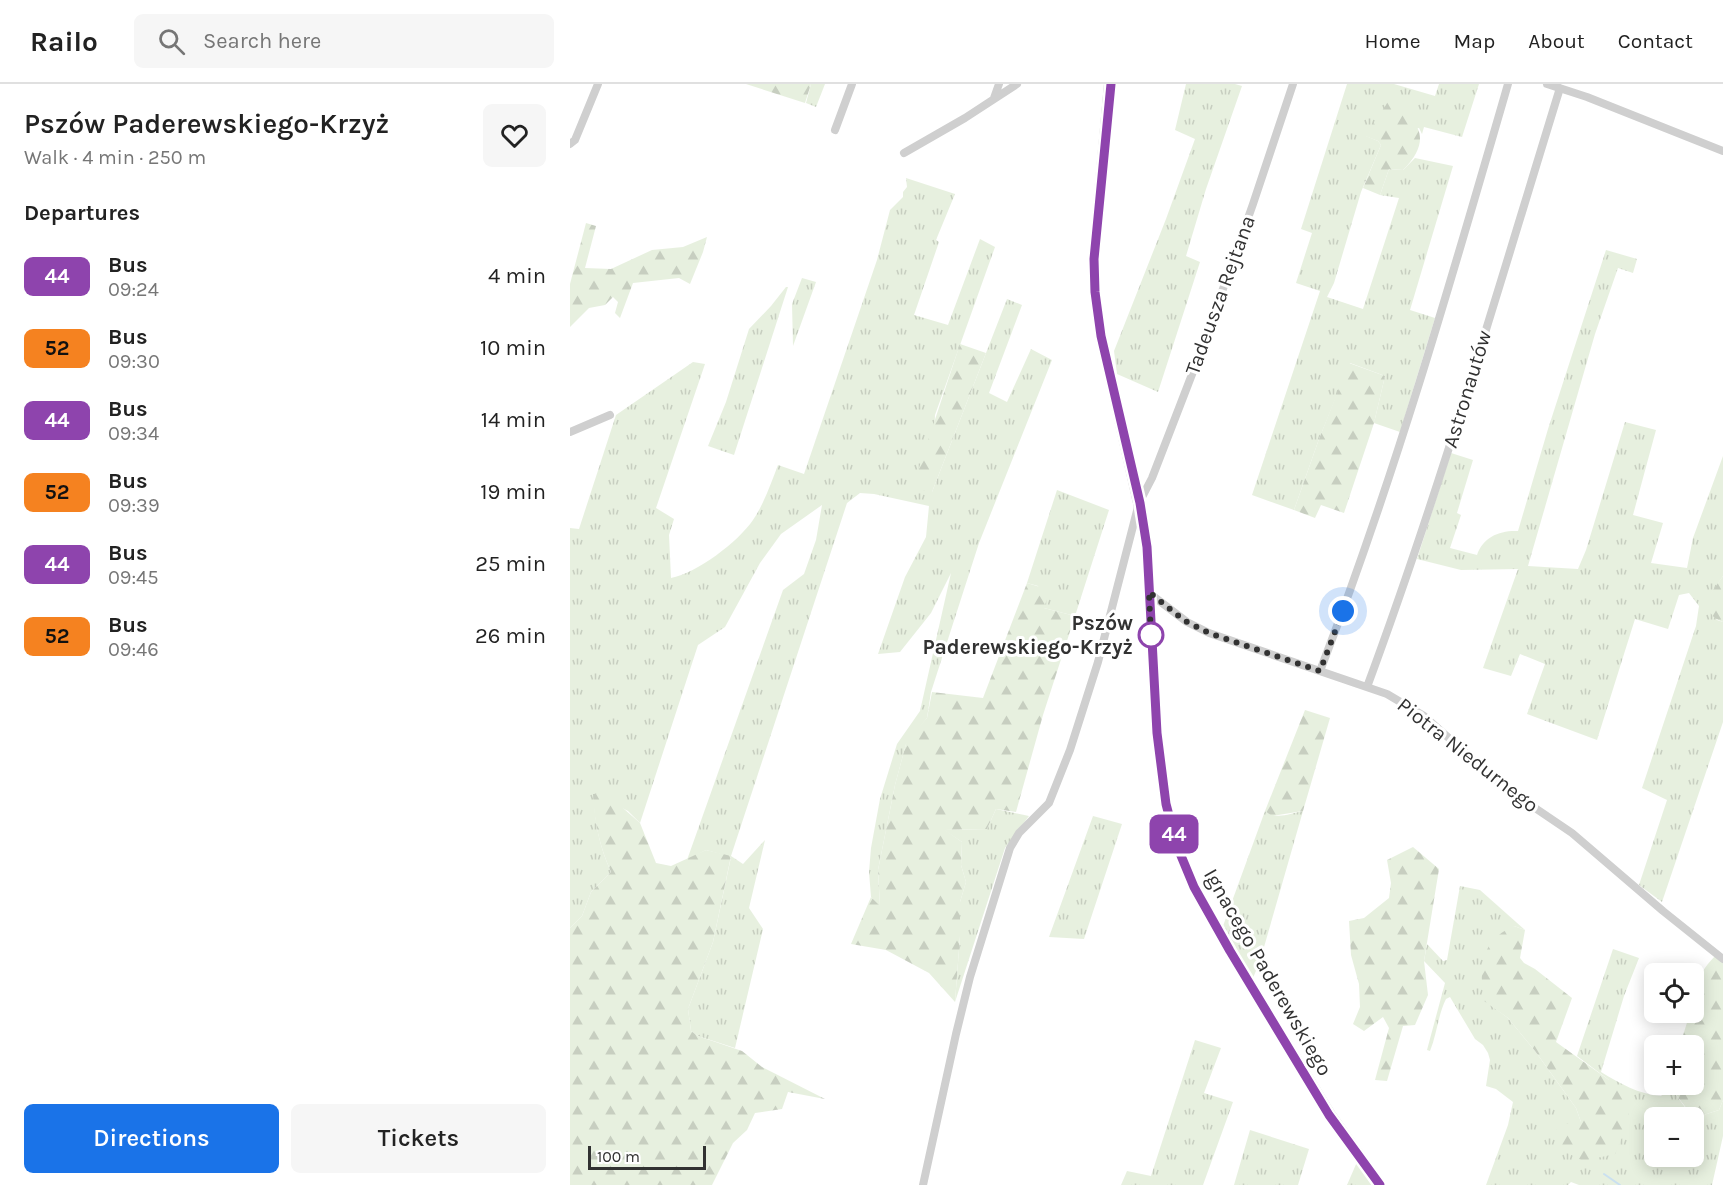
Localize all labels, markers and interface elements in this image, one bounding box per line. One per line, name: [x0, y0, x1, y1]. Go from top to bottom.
search box: [134, 14, 554, 68]
text: Railo: [30, 25, 98, 58]
icon: search: [155, 25, 188, 58]
text: Search here: [203, 28, 321, 54]
text: Home: [1365, 29, 1421, 53]
text: Map: [1454, 29, 1495, 53]
text: About: [1528, 29, 1585, 53]
text: Contact: [1618, 29, 1693, 53]
button: heart: [483, 104, 546, 167]
text: Pszów Paderewskiego-Krzyż: [24, 107, 389, 140]
text: Walk · 4 min · 250 m: [24, 146, 206, 169]
text: Departures: [24, 200, 140, 226]
street label: Tadeusza Rejtana: [1180, 212, 1260, 378]
text: Bus: [108, 252, 148, 278]
text: 4 min: [488, 263, 546, 289]
text: 44: [45, 264, 70, 288]
text: 09:24: [108, 278, 159, 301]
text: Bus: [108, 324, 148, 350]
street label: Astronautów: [1438, 327, 1496, 451]
text: 10 min: [480, 335, 546, 361]
text: 52: [45, 336, 69, 360]
text: 09:30: [108, 350, 160, 373]
text: Bus: [108, 396, 148, 422]
text: 14 min: [481, 407, 546, 433]
text: 44: [45, 408, 70, 432]
text: 09:34: [108, 422, 159, 445]
text: Bus: [108, 468, 148, 494]
text: 19 min: [480, 479, 546, 505]
text: 52: [45, 480, 69, 504]
text: 09:39: [108, 494, 160, 517]
text: Bus: [108, 540, 148, 566]
text: 25 min: [475, 551, 546, 577]
text: 44: [45, 552, 70, 576]
text: 09:45: [108, 566, 159, 589]
your location: [1328, 596, 1358, 626]
place label: Pszów Paderewskiego-Krzyż: [922, 611, 1133, 659]
text: Bus: [108, 612, 148, 638]
marker: Pszów Paderewskiego-Krzyż: [1138, 622, 1164, 648]
text: 26 min: [475, 623, 546, 649]
text: 52: [45, 624, 69, 648]
text: 09:46: [108, 638, 159, 661]
street label: Piotra Niedurnego: [1393, 692, 1543, 818]
line badge: 44: [1147, 814, 1201, 854]
text: 44: [1162, 822, 1187, 846]
street label: Ignacego Paderewskiego: [1199, 864, 1337, 1080]
map controls: [1644, 963, 1704, 1167]
button: locate: [1644, 963, 1704, 1023]
button: +: [1644, 1035, 1704, 1095]
button: Directions: [24, 1104, 279, 1173]
button: Tickets: [291, 1104, 546, 1173]
button: −: [1644, 1107, 1704, 1167]
scale bar: [588, 1143, 706, 1170]
text: 100 m: [597, 1147, 640, 1166]

